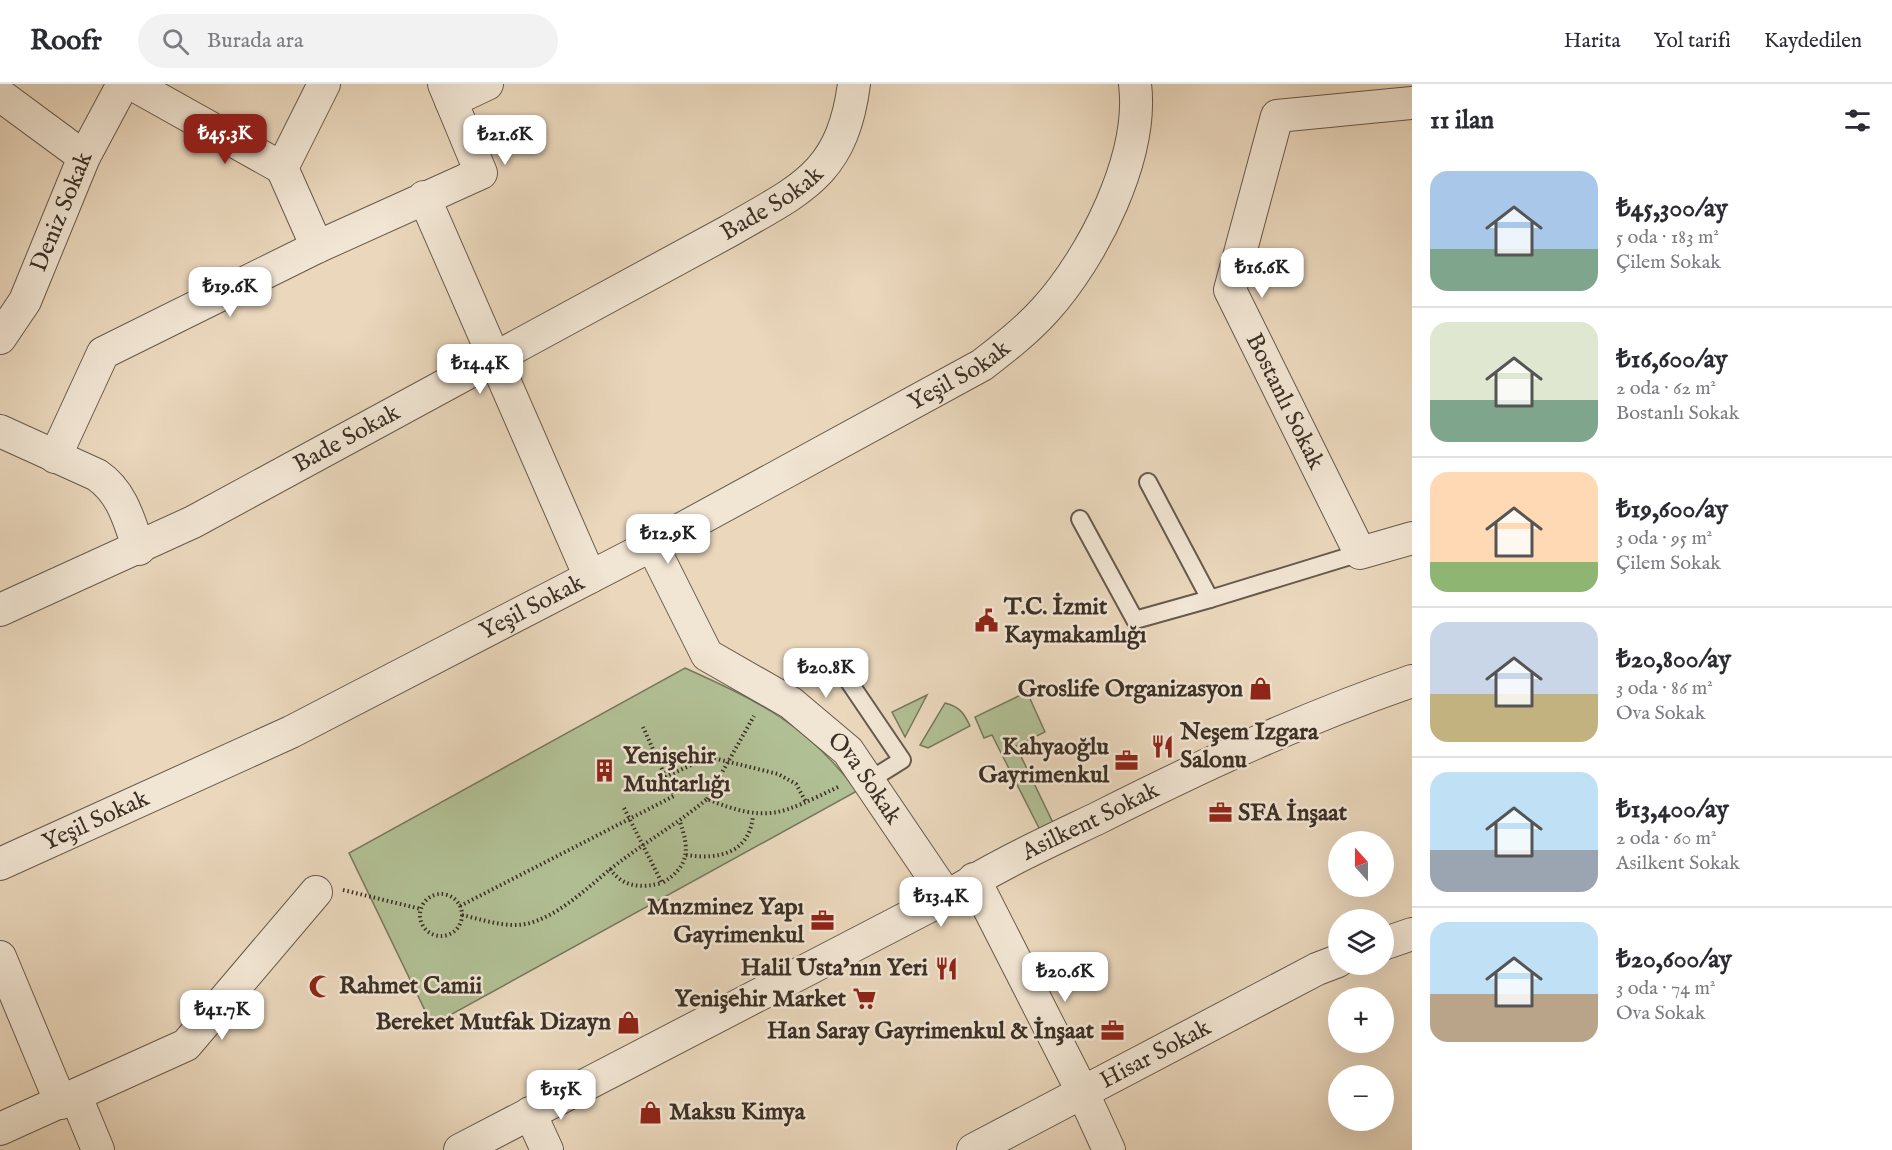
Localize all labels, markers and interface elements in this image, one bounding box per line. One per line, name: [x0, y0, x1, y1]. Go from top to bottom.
search box: [138, 14, 558, 68]
text: Roofr: [30, 24, 102, 59]
icon: search: [159, 25, 192, 58]
text: Burada ara: [207, 27, 303, 55]
text: Harita: [1564, 28, 1621, 55]
text: Yol tarifi: [1654, 28, 1731, 55]
text: Kaydedilen: [1764, 28, 1862, 55]
text: 11 ilan: [1430, 104, 1494, 137]
icon: filters: [1841, 104, 1874, 137]
pin: ₺45.3K: [176, 114, 274, 165]
pin: ₺21.6K: [456, 115, 554, 166]
text: ₺45.3K: [198, 121, 252, 146]
text: ₺21.6K: [477, 122, 533, 147]
street label: Deniz Sokak: [23, 147, 100, 277]
street label: Bade Sokak: [715, 159, 831, 248]
text: ₺45,300/ay: [1616, 192, 1728, 225]
icon: home: [1478, 195, 1550, 267]
text: 5 oda · 183 m²: [1616, 225, 1719, 250]
pin: ₺16.6K: [1213, 248, 1311, 299]
text: Çilem Sokak: [1616, 250, 1721, 275]
text: ₺16.6K: [1235, 255, 1289, 280]
pin: ₺19.6K: [181, 267, 279, 318]
text: ₺19.6K: [203, 274, 257, 299]
street label: Bostanlı Sokak: [1238, 328, 1332, 475]
street label: Yeşil Sokak: [903, 333, 1017, 418]
text: ₺16,600/ay: [1616, 343, 1728, 376]
pin: ₺14.4K: [431, 344, 529, 395]
icon: home: [1478, 346, 1550, 418]
text: ₺14.4K: [451, 351, 509, 376]
text: 2 oda · 62 m²: [1616, 376, 1716, 401]
street label: Bade Sokak: [288, 397, 405, 480]
text: Bostanlı Sokak: [1616, 401, 1739, 426]
text: ₺19,600/ay: [1616, 493, 1728, 526]
icon: home: [1478, 496, 1550, 568]
pin: ₺12.9K: [619, 514, 717, 565]
text: ₺12.9K: [640, 521, 696, 546]
text: 3 oda · 95 m²: [1616, 526, 1712, 551]
text: Çilem Sokak: [1616, 551, 1721, 576]
street label: Yeşil Sokak: [474, 567, 590, 647]
place label: T.C. İzmit Kaymakamlığı: [1003, 592, 1147, 651]
public building icon: T.C. İzmit Kaymakamlığı: [973, 608, 999, 634]
text: ₺20,800/ay: [1616, 643, 1731, 676]
icon: home: [1478, 646, 1550, 718]
pin: ₺20.8K: [777, 648, 875, 699]
text: ₺20.8K: [797, 655, 855, 680]
place label: Groslife Organizasyon: [1018, 674, 1243, 705]
shop icon: Groslife Organizasyon: [1248, 676, 1274, 702]
text: 3 oda · 86 m²: [1616, 676, 1713, 701]
text: Ova Sokak: [1616, 701, 1705, 726]
place label: Neşem Izgara Salonu: [1179, 717, 1319, 776]
street label: Ova Sokak: [821, 725, 909, 831]
place label: Kahyaoğlu Gayrimenkul: [979, 732, 1110, 791]
restaurant icon: Neşem Izgara Salonu: [1149, 733, 1175, 759]
place label: Yenişehir Muhtarlığı: [623, 741, 731, 800]
office icon: Kahyaoğlu Gayrimenkul: [1114, 748, 1140, 774]
building icon: Yenişehir Muhtarlığı: [592, 757, 618, 783]
street label: Asilkent Sokak: [1016, 775, 1164, 868]
street label: Yeşil Sokak: [37, 783, 154, 858]
text: ₺13,400/ay: [1616, 793, 1729, 826]
icon: home: [1478, 796, 1550, 868]
place label: SFA İnşaat: [1238, 798, 1348, 829]
office icon: SFA İnşaat: [1207, 800, 1233, 826]
text: 2 oda · 60 m²: [1616, 826, 1717, 851]
north arrow: [1328, 831, 1394, 897]
map controls: [1328, 831, 1394, 1131]
text: Asilkent Sokak: [1616, 851, 1740, 876]
pin: ₺13.4K: [892, 877, 990, 928]
text: ₺13.4K: [913, 884, 969, 909]
place label: Mnzminez Yapı Gayrimenkul: [647, 892, 805, 951]
office icon: Mnzminez Yapı Gayrimenkul: [809, 908, 835, 934]
button: layers: [1328, 909, 1394, 975]
text: ₺20,600/ay: [1616, 943, 1732, 976]
icon: home: [1478, 946, 1550, 1018]
pin: ₺20.6K: [1016, 952, 1114, 1003]
place label: Halil Usta'nın Yeri: [740, 953, 929, 984]
restaurant icon: Halil Usta'nın Yeri: [933, 955, 959, 981]
text: ₺20.6K: [1036, 959, 1094, 984]
place label: Rahmet Camii: [339, 971, 483, 1002]
mosque icon: Rahmet Camii: [308, 973, 334, 999]
text: 3 oda · 74 m²: [1616, 976, 1716, 1001]
place label: Yenişehir Market: [675, 984, 847, 1015]
supermarket icon: Yenişehir Market: [851, 986, 877, 1012]
button: +: [1328, 987, 1394, 1053]
pin: ₺41.7K: [173, 990, 271, 1041]
text: ₺41.7K: [194, 997, 250, 1022]
text: Ova Sokak: [1616, 1001, 1705, 1026]
place label: Bereket Mutfak Dizayn: [375, 1007, 611, 1038]
shop icon: Bereket Mutfak Dizayn: [616, 1009, 642, 1035]
street label: Hisar Sokak: [1094, 1012, 1216, 1096]
place label: Han Saray Gayrimenkul & İnşaat: [767, 1016, 1095, 1047]
office icon: Han Saray Gayrimenkul & İnşaat: [1099, 1018, 1125, 1044]
button: −: [1328, 1065, 1394, 1131]
pin: ₺15K: [525, 1070, 597, 1121]
text: ₺15K: [541, 1077, 581, 1102]
place label: Maksu Kimya: [669, 1097, 806, 1128]
shop icon: Maksu Kimya: [638, 1099, 664, 1125]

